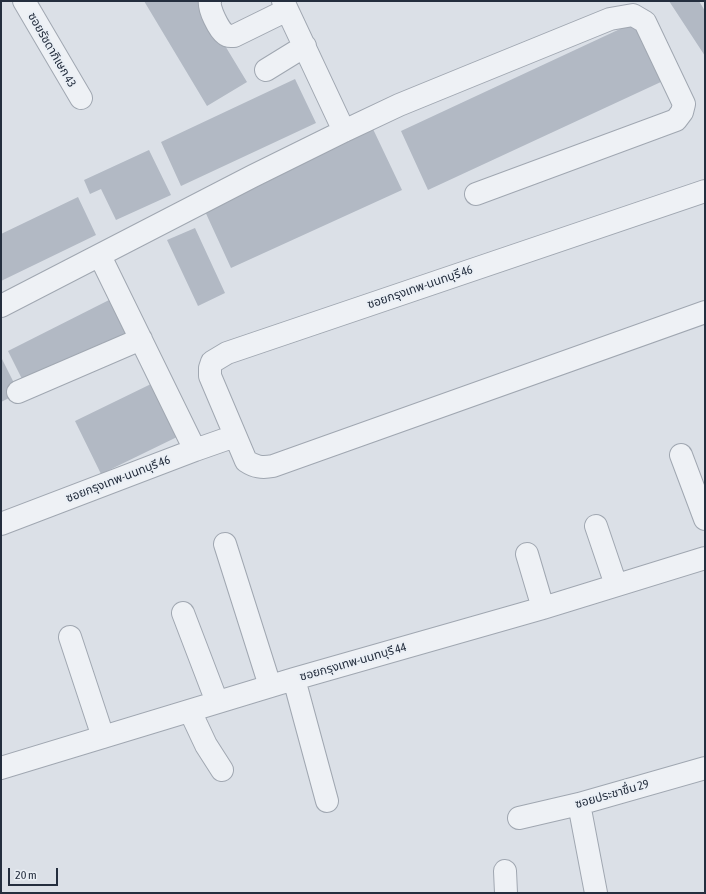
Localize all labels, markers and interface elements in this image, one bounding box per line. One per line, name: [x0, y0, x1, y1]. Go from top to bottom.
street label: ซอยรัชดาภิเษก 43: [25, 10, 79, 90]
street label: ซอยกรุงเทพ-นนทบุรี 46: [365, 262, 475, 312]
street label: ซอยกรุงเทพ-นนทบุรี 46: [64, 452, 172, 506]
street label: ซอยกรุงเทพ-นนทบุรี 44: [298, 640, 408, 684]
street label: ซอยประชาชื่น 29: [573, 777, 651, 811]
scale bar: [10, 860, 60, 886]
text: 20 m: [15, 868, 37, 882]

